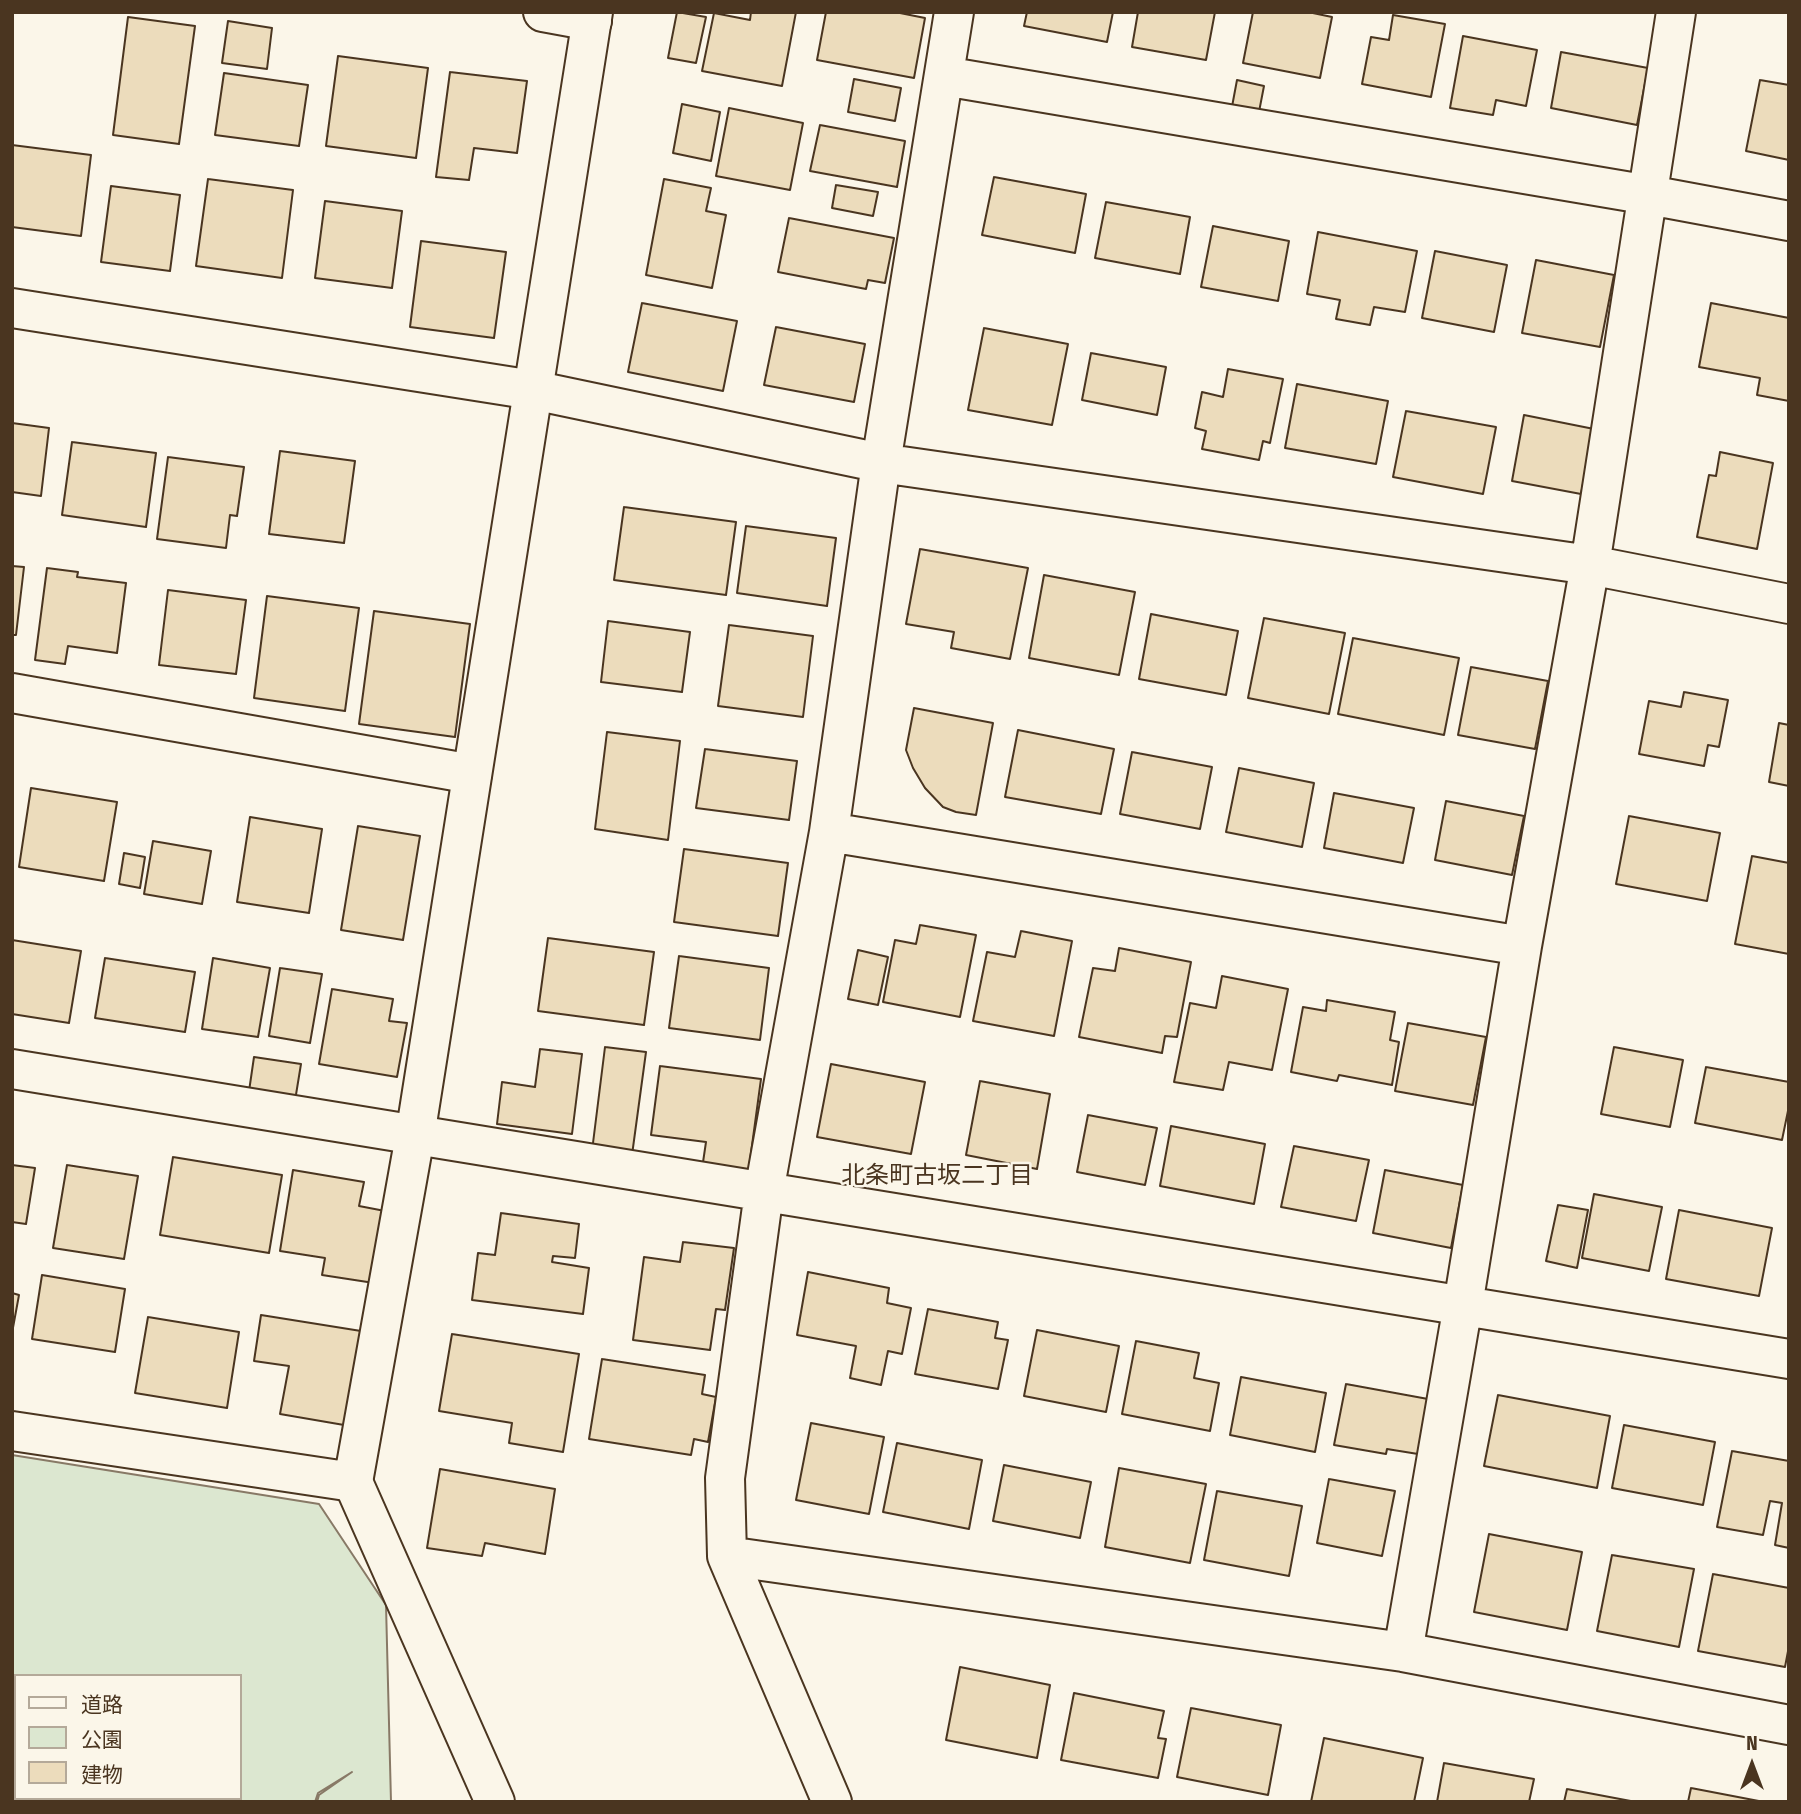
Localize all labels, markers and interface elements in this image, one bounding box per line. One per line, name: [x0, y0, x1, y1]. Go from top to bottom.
district label: 北条町古坂二丁目: [841, 1162, 1033, 1190]
legend: [14, 1674, 242, 1800]
text: 道路: [81, 1692, 123, 1718]
text: 公園: [81, 1727, 123, 1753]
north arrow: [1717, 1730, 1787, 1800]
text: N: [1746, 1732, 1758, 1755]
text: 建物: [81, 1762, 123, 1788]

